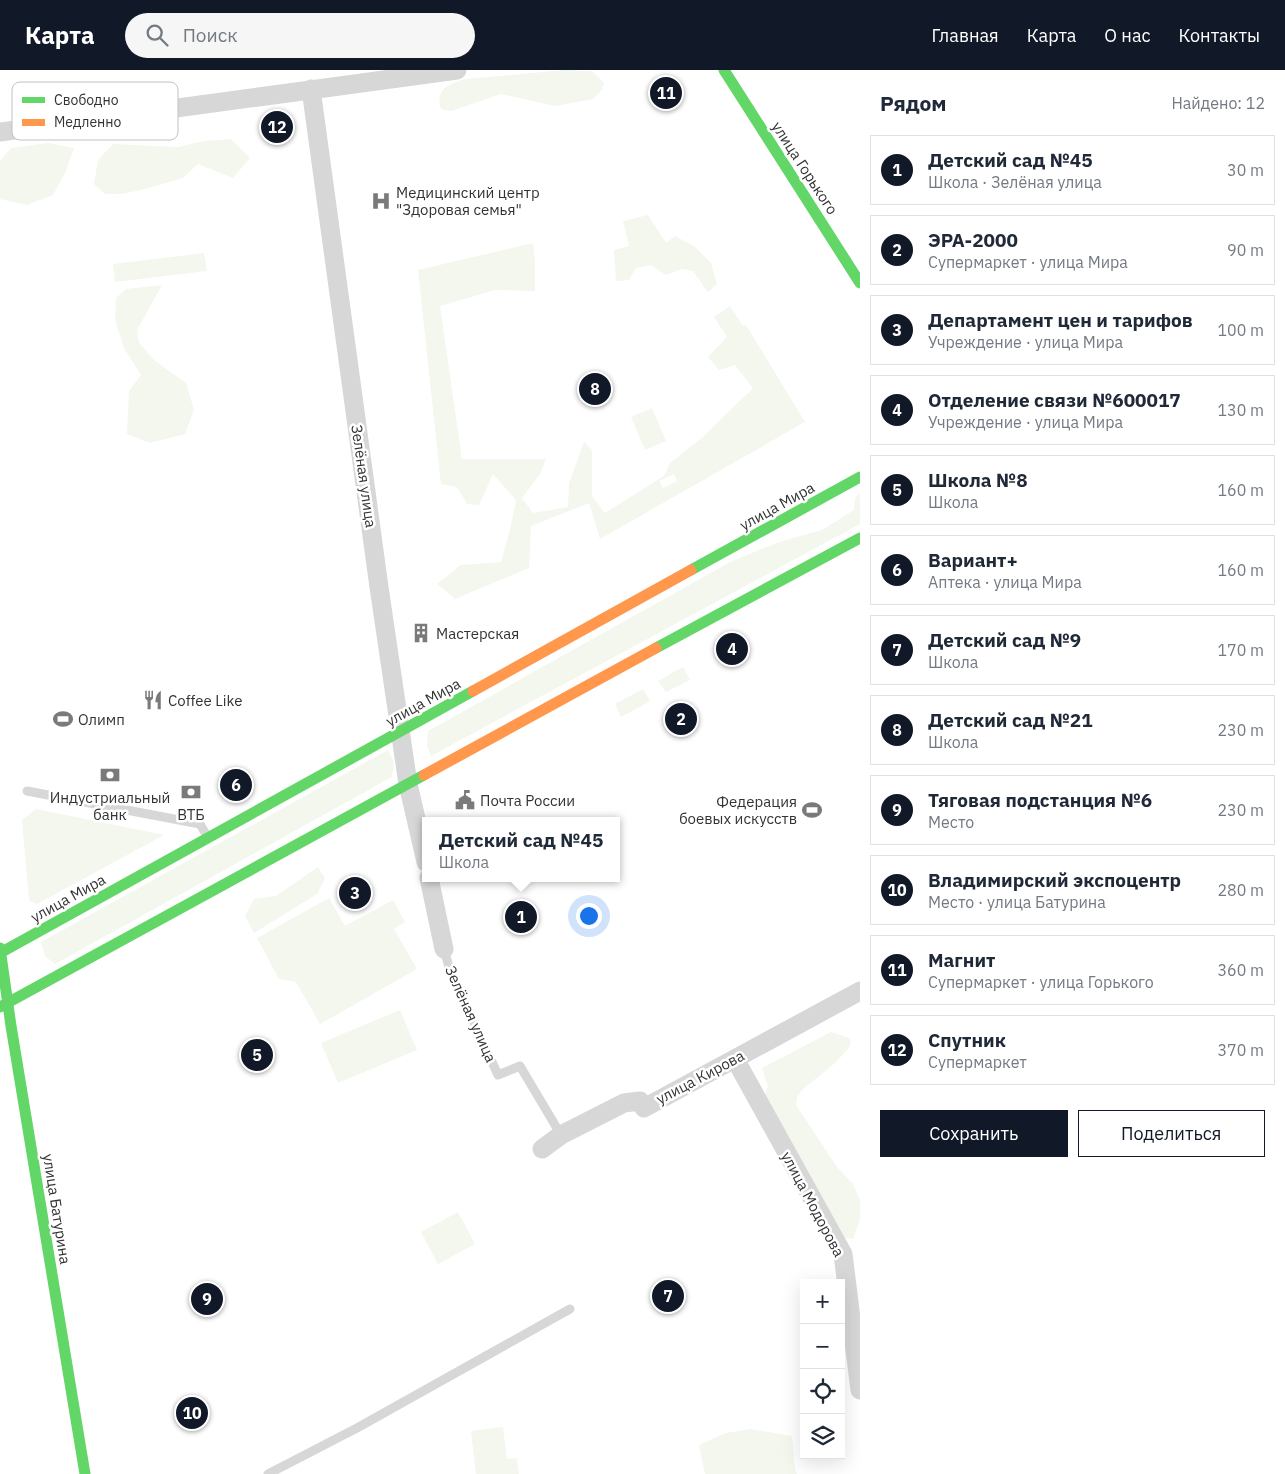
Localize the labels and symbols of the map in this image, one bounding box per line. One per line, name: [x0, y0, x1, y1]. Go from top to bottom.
pin: 11: [650, 74, 682, 112]
legend: [12, 82, 178, 140]
text: Свободно: [54, 91, 119, 109]
pin: 12: [261, 108, 293, 146]
text: Медленно: [54, 113, 122, 131]
street label: улица Горького: [768, 118, 842, 218]
place label: Медицинский центр "Здоровая семья": [396, 183, 540, 219]
hospital icon: Медицинский центр "Здоровая семья": [370, 190, 392, 212]
pin: 8: [579, 370, 611, 408]
street label: Зелёная улица: [347, 423, 381, 529]
street label: улица Мира: [736, 478, 818, 534]
building icon: Мастерская: [410, 622, 432, 644]
place label: Мастерская: [436, 624, 519, 643]
pin: 4: [716, 630, 748, 668]
street label: улица Мира: [382, 674, 464, 730]
restaurant icon: Coffee Like: [142, 689, 164, 711]
place label: Coffee Like: [168, 691, 242, 710]
pin: 2: [665, 700, 697, 738]
sports icon: Олимп: [52, 708, 74, 730]
place label: Олимп: [78, 710, 125, 729]
bank icon: Индустриальный банк: [99, 764, 121, 786]
pin: 6: [220, 766, 252, 804]
bank icon: ВТБ: [180, 781, 202, 803]
place label: Индустриальный банк: [50, 788, 170, 824]
public building icon: Почта России: [454, 789, 476, 811]
place label: Почта России: [480, 791, 575, 810]
place label: Федерация боевых искусств: [679, 792, 797, 828]
sports icon: Федерация боевых искусств: [801, 799, 823, 821]
place label: ВТБ: [177, 805, 205, 824]
street label: улица Мира: [27, 870, 109, 926]
pin: 3: [339, 874, 371, 912]
pin: 1: [505, 898, 537, 936]
your location: [576, 903, 602, 929]
street label: Зелёная улица: [441, 963, 501, 1065]
pin: 5: [241, 1036, 273, 1074]
street label: улица Кирова: [653, 1046, 747, 1108]
street label: улица Модорова: [777, 1148, 849, 1260]
street label: улица Батурина: [39, 1152, 75, 1266]
pin: 7: [652, 1277, 684, 1315]
pin: 9: [191, 1280, 223, 1318]
pin: 10: [176, 1394, 208, 1432]

